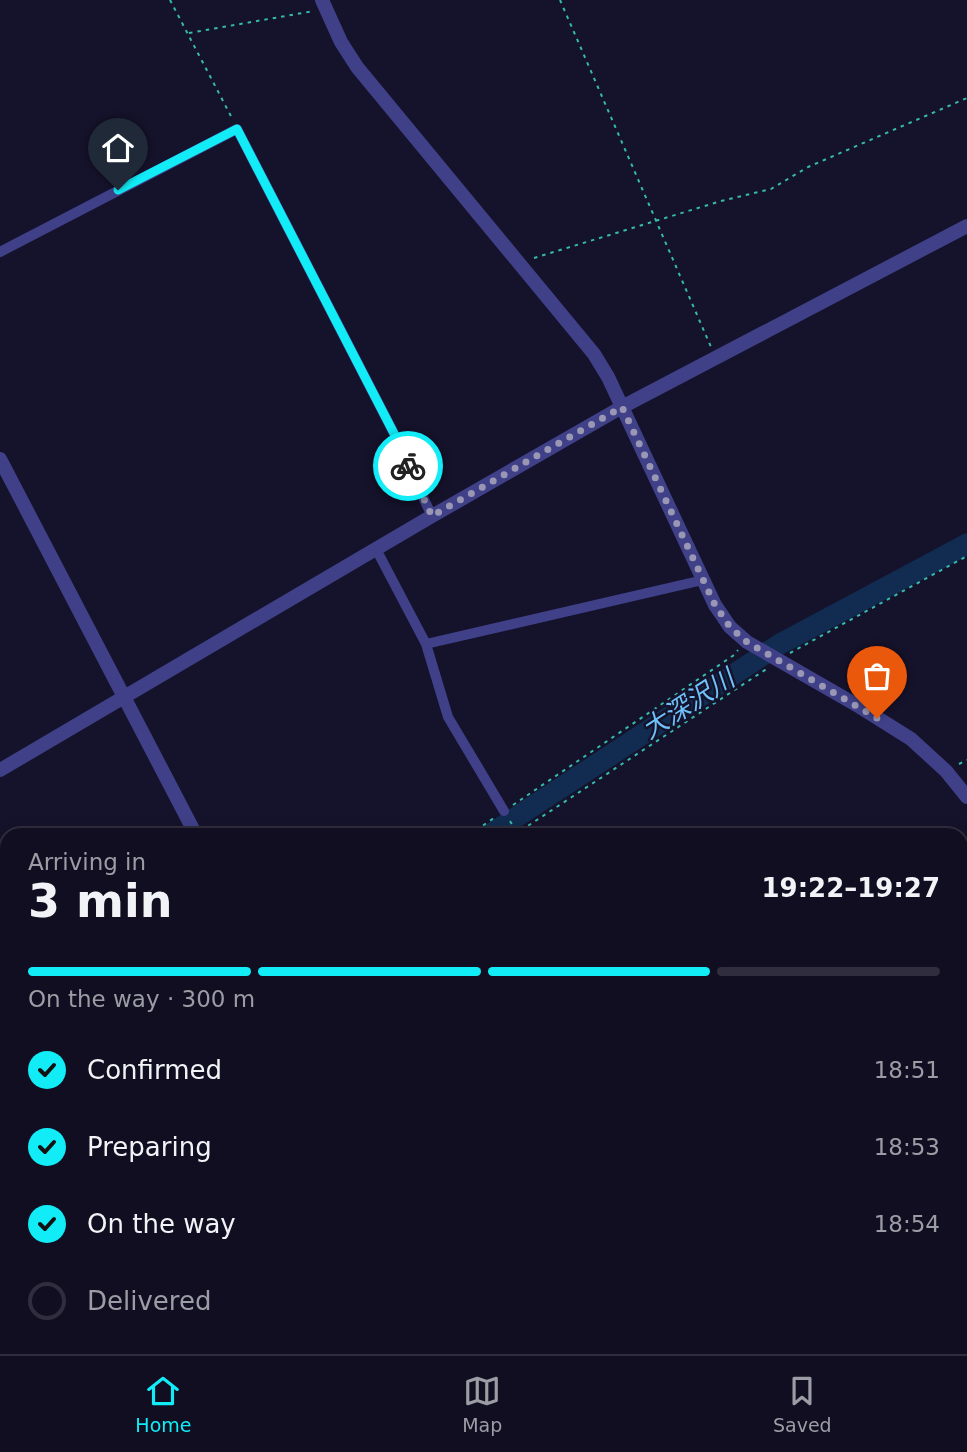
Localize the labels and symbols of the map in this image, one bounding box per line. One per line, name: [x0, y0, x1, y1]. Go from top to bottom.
pin: [88, 118, 148, 190]
courier: [373, 431, 443, 501]
pin: [847, 646, 907, 718]
water label: 大深沢川: [636, 661, 742, 745]

